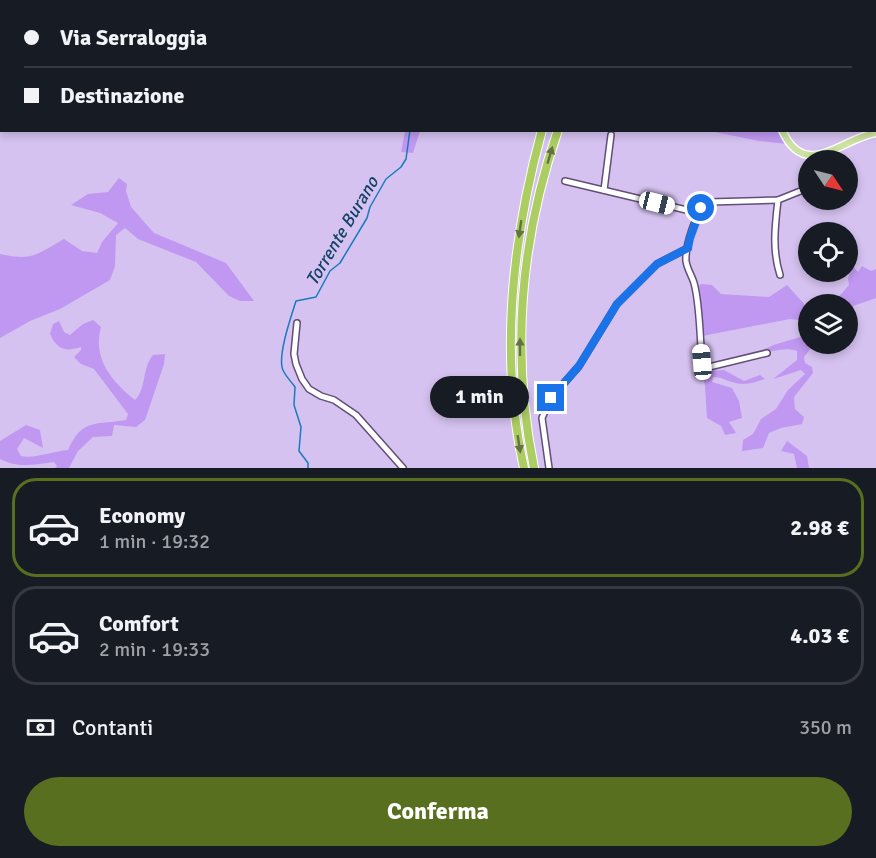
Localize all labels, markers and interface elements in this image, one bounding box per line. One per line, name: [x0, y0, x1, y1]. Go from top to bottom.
text: Via Serraloggia: [60, 24, 207, 51]
text: Destinazione: [60, 82, 184, 109]
one-way arrow: [546, 146, 555, 164]
north arrow: [798, 150, 858, 210]
map controls: [798, 150, 858, 354]
water label: Torrente Burano: [301, 171, 384, 289]
car: [637, 190, 677, 216]
route start: [687, 194, 714, 221]
one-way arrow: [516, 219, 525, 238]
button: locate: [798, 222, 858, 282]
button: layers: [798, 294, 858, 354]
one-way arrow: [515, 338, 525, 357]
car: [691, 343, 713, 381]
callout: 1 min: [431, 377, 530, 419]
text: 1 min: [455, 384, 504, 409]
route end: [537, 384, 564, 411]
one-way arrow: [515, 434, 524, 453]
icon: car: [27, 501, 81, 555]
text: Economy: [99, 502, 185, 529]
text: 2.98 €: [790, 514, 849, 541]
text: 1 min · 19:32: [99, 529, 210, 554]
icon: car: [27, 609, 81, 663]
text: Comfort: [99, 610, 179, 637]
text: 4.03 €: [790, 622, 849, 649]
text: 2 min · 19:33: [99, 637, 210, 662]
icon: cash: [24, 711, 57, 744]
text: Contanti: [72, 714, 153, 741]
text: 350 m: [799, 715, 852, 740]
button: Conferma: [24, 777, 852, 846]

